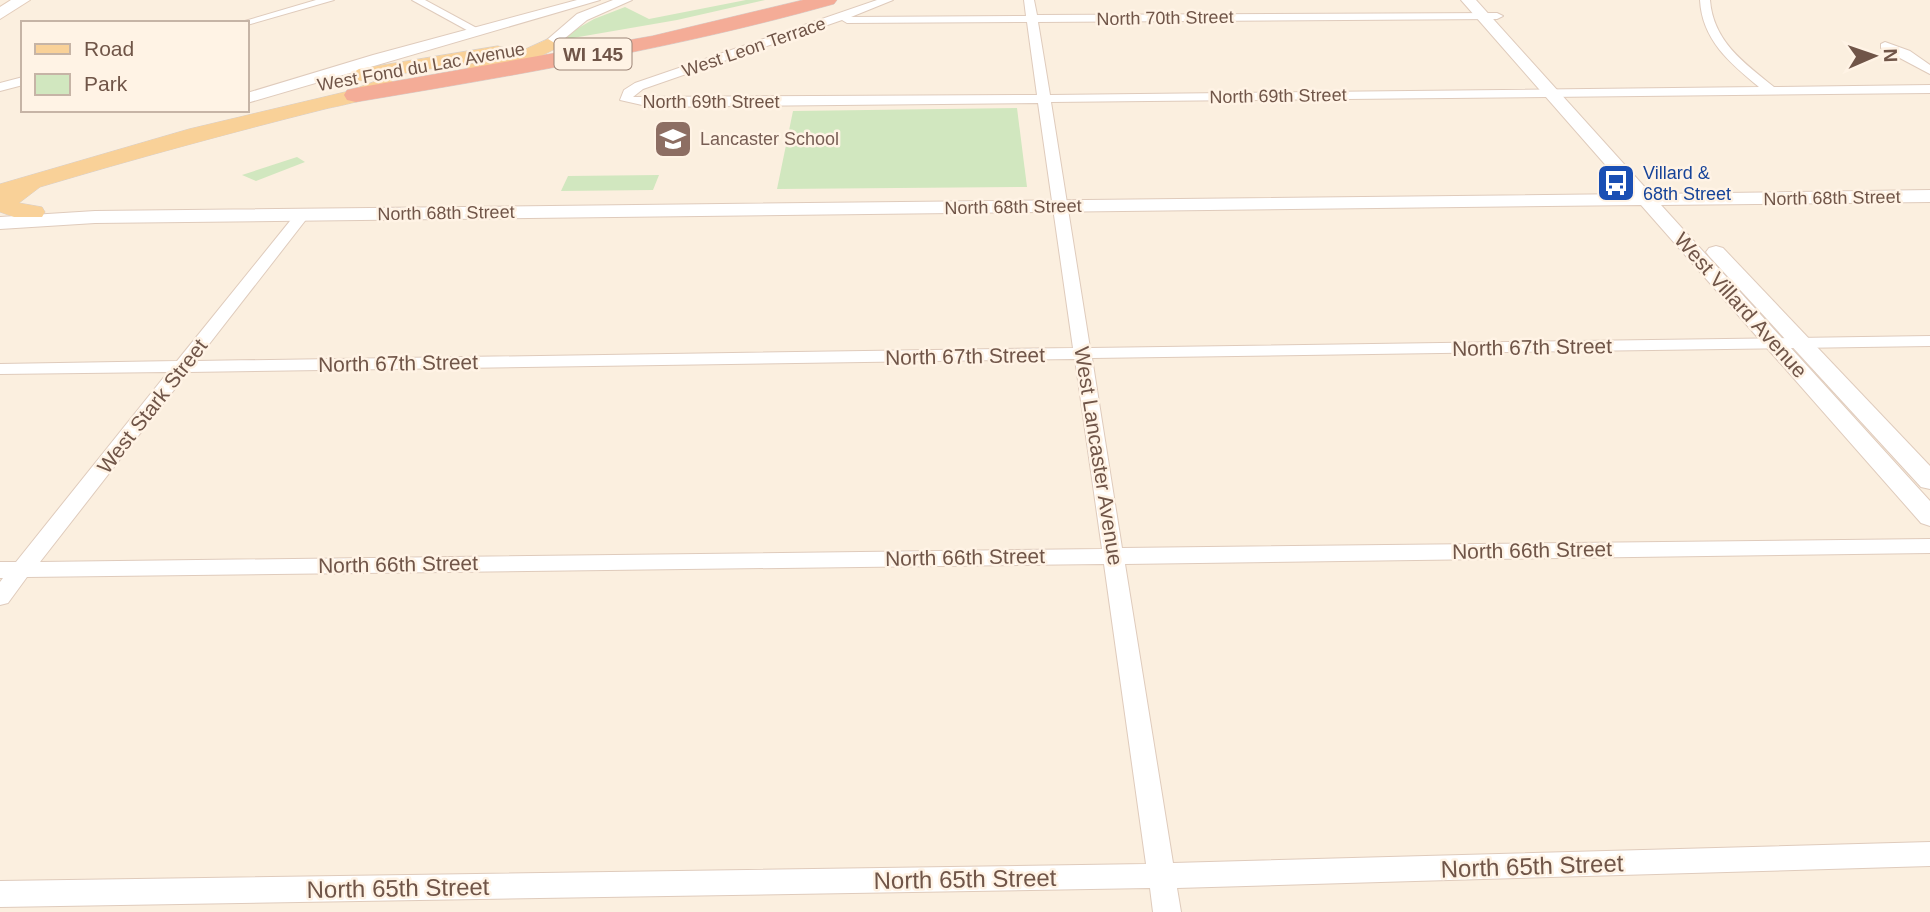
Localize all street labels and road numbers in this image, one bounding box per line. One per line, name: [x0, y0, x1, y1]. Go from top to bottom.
street label: North 70th Street: [1096, 7, 1234, 29]
street label: West Leon Terrace: [680, 13, 828, 81]
road number: WI 145: [554, 38, 632, 70]
street label: West Fond du Lac Avenue: [316, 39, 526, 95]
street label: North 69th Street: [1209, 85, 1347, 107]
street label: North 69th Street: [642, 92, 780, 112]
street label: North 68th Street: [1763, 187, 1901, 209]
street label: North 68th Street: [944, 196, 1082, 218]
street label: North 68th Street: [377, 202, 515, 224]
street label: West Villard Avenue: [1670, 228, 1812, 382]
street label: West Stark Street: [92, 334, 212, 478]
street label: North 67th Street: [1452, 334, 1612, 360]
street label: North 67th Street: [885, 343, 1045, 369]
street label: West Lancaster Avenue: [1070, 345, 1128, 567]
street label: North 67th Street: [318, 350, 478, 376]
street label: North 66th Street: [1452, 537, 1612, 563]
street label: North 66th Street: [885, 544, 1045, 570]
street label: North 66th Street: [318, 551, 478, 577]
street label: North 65th Street: [1440, 849, 1624, 883]
street label: North 65th Street: [873, 864, 1057, 894]
street label: North 65th Street: [306, 873, 490, 903]

